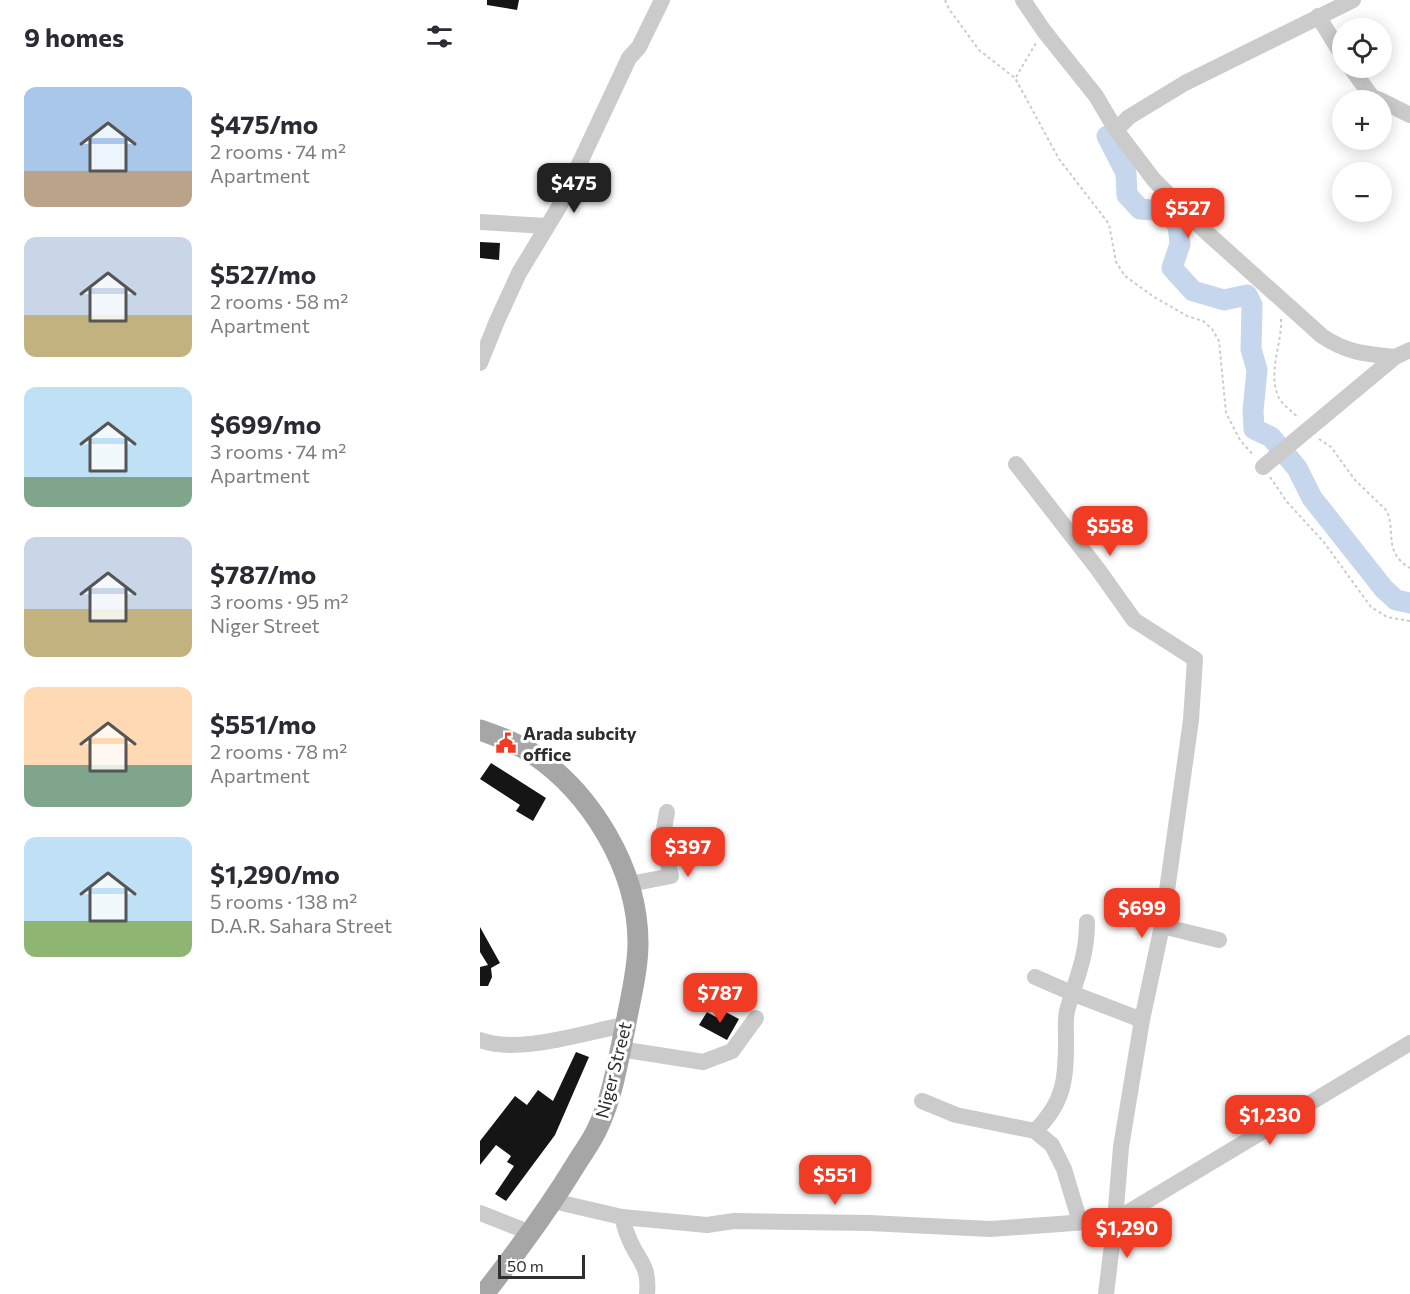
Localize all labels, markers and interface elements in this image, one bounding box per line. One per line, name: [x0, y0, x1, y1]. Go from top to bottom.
map controls: [1332, 18, 1392, 222]
button: locate: [1332, 18, 1392, 78]
icon: filters: [423, 20, 456, 53]
text: 9 homes: [24, 21, 124, 52]
button: +: [1332, 90, 1392, 150]
text: $475/mo: [210, 108, 318, 139]
icon: home: [72, 111, 144, 183]
text: 2 rooms · 74 m²: [210, 139, 346, 163]
button: −: [1332, 162, 1392, 222]
text: Apartment: [210, 163, 310, 187]
pin: $475: [538, 163, 610, 214]
text: $475: [551, 170, 597, 194]
pin: $527: [1152, 188, 1224, 239]
text: $527: [1165, 195, 1211, 219]
text: $527/mo: [210, 258, 316, 289]
icon: home: [72, 261, 144, 333]
text: 2 rooms · 58 m²: [210, 289, 348, 313]
text: Apartment: [210, 313, 310, 337]
text: $699/mo: [210, 408, 321, 439]
icon: home: [72, 411, 144, 483]
text: 3 rooms · 74 m²: [210, 439, 346, 463]
text: Apartment: [210, 463, 310, 487]
pin: $558: [1074, 506, 1146, 557]
text: $558: [1086, 513, 1134, 537]
text: $787/mo: [210, 558, 316, 589]
icon: home: [72, 561, 144, 633]
text: 3 rooms · 95 m²: [210, 589, 349, 613]
text: Niger Street: [210, 613, 320, 637]
text: $551/mo: [210, 708, 316, 739]
icon: home: [72, 711, 144, 783]
place label: Arada subcity office: [523, 722, 637, 765]
public building icon: Arada subcity office: [494, 731, 518, 755]
text: 2 rooms · 78 m²: [210, 739, 347, 763]
text: Apartment: [210, 763, 310, 787]
pin: $397: [652, 827, 724, 878]
text: $397: [665, 834, 711, 858]
text: $1,290/mo: [210, 858, 340, 889]
icon: home: [72, 861, 144, 933]
pin: $699: [1106, 888, 1178, 939]
text: 5 rooms · 138 m²: [210, 889, 357, 913]
text: $699: [1118, 895, 1166, 919]
text: D.A.R. Sahara Street: [210, 913, 392, 937]
pin: $787: [684, 973, 756, 1024]
text: $787: [697, 980, 743, 1004]
street label: Niger Street: [590, 1019, 636, 1121]
pin: $1,230: [1221, 1095, 1319, 1146]
text: $1,230: [1239, 1102, 1301, 1126]
pin: $551: [799, 1155, 871, 1206]
text: $551: [813, 1162, 857, 1186]
pin: $1,290: [1078, 1208, 1176, 1259]
text: $1,290: [1096, 1215, 1158, 1239]
scale bar: [498, 1252, 585, 1280]
text: 50 m: [507, 1256, 544, 1275]

